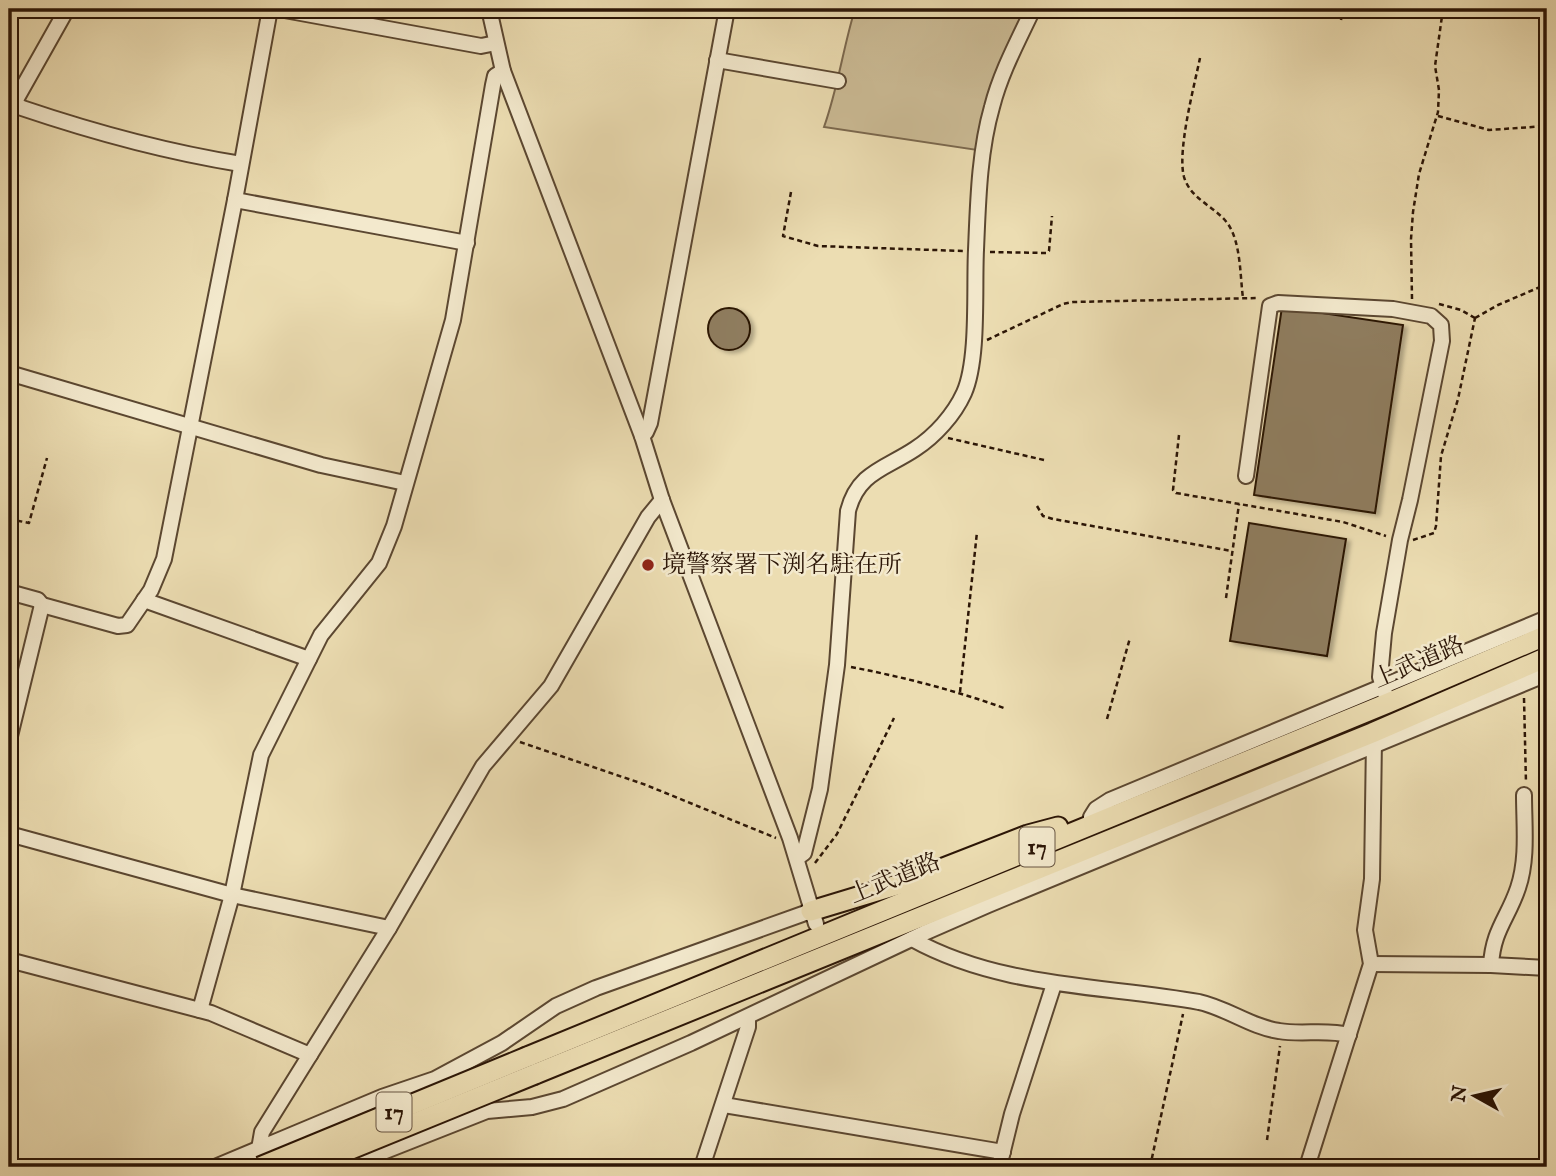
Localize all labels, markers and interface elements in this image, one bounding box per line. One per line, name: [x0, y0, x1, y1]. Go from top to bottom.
place label: 境警察署下渕名駐在所: [662, 550, 902, 581]
marker: 境警察署下渕名駐在所: [640, 557, 656, 573]
street label: 上武道路: [1369, 630, 1469, 696]
road number: 17: [1020, 828, 1054, 866]
street label: 上武道路: [845, 847, 945, 911]
north arrow: [1440, 1060, 1510, 1130]
text: N: [1447, 1084, 1473, 1105]
road number: 17: [376, 1092, 412, 1132]

